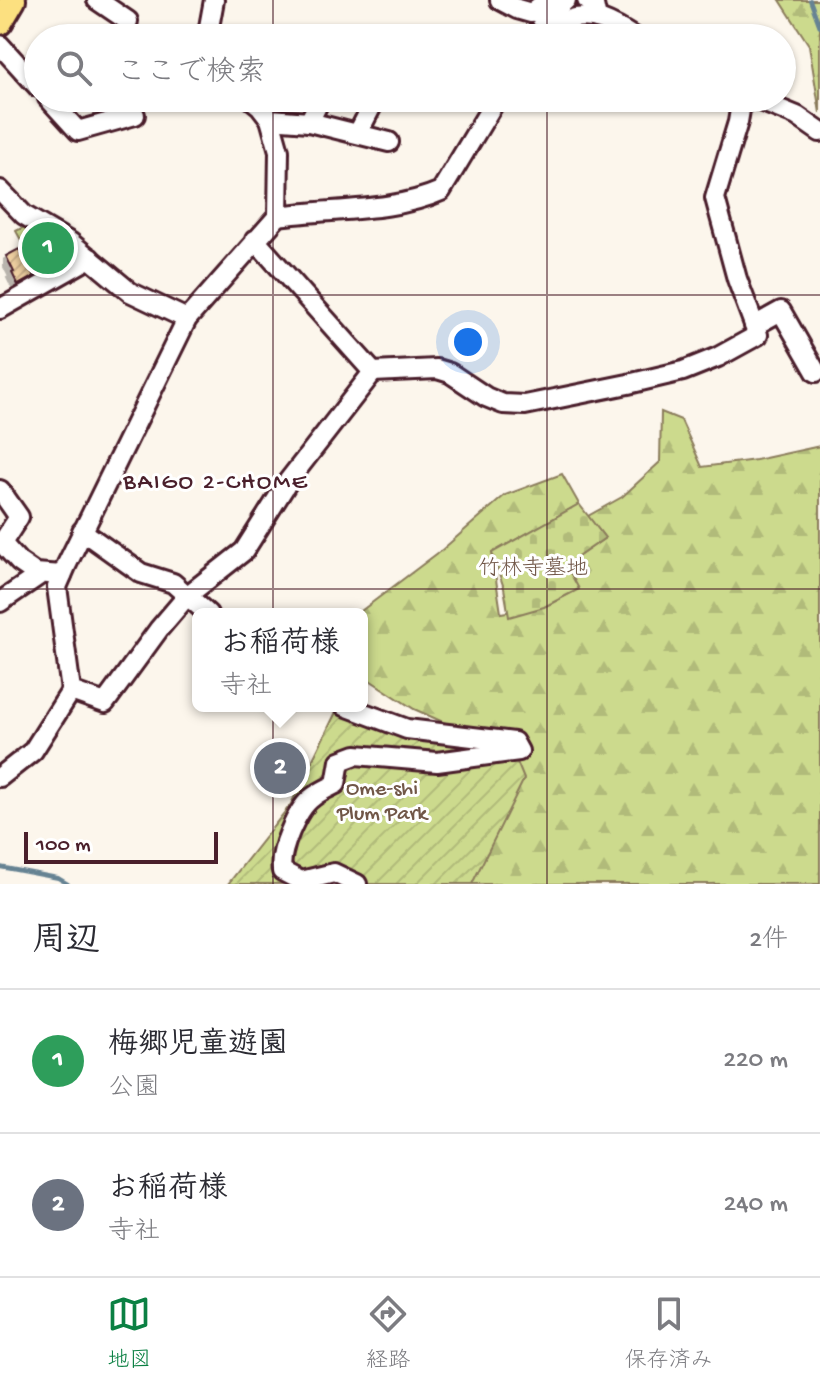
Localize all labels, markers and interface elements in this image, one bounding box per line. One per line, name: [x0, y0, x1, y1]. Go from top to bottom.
search box: [24, 24, 796, 112]
icon: search: [52, 46, 96, 90]
text: ここで検索: [116, 57, 266, 92]
pin: 1: [22, 218, 74, 278]
your location: [448, 322, 488, 362]
district label: BAIGO 2-CHOME: [122, 469, 309, 498]
park label: 竹林寺墓地: [478, 556, 588, 583]
popup: [192, 608, 368, 712]
text: お稲荷様: [220, 628, 340, 663]
text: 寺社: [220, 673, 272, 704]
pin: 2: [254, 738, 306, 798]
park label: Ome-shi Plum Park: [336, 777, 429, 828]
scale bar: [24, 828, 218, 864]
text: 100 m: [36, 833, 91, 859]
text: 周辺: [32, 923, 100, 963]
text: 2件: [749, 926, 788, 957]
text: 梅郷児童遊園: [108, 1029, 288, 1064]
text: 1: [53, 1046, 63, 1077]
text: 220 m: [723, 1046, 788, 1077]
text: 公園: [108, 1074, 160, 1105]
text: お稲荷様: [108, 1173, 228, 1208]
text: 2: [52, 1190, 64, 1221]
text: 240 m: [724, 1190, 788, 1221]
text: 寺社: [108, 1218, 160, 1249]
tab: 地図: [107, 1292, 151, 1375]
tab: 経路: [366, 1292, 410, 1375]
tab: 保存済み: [625, 1292, 713, 1375]

